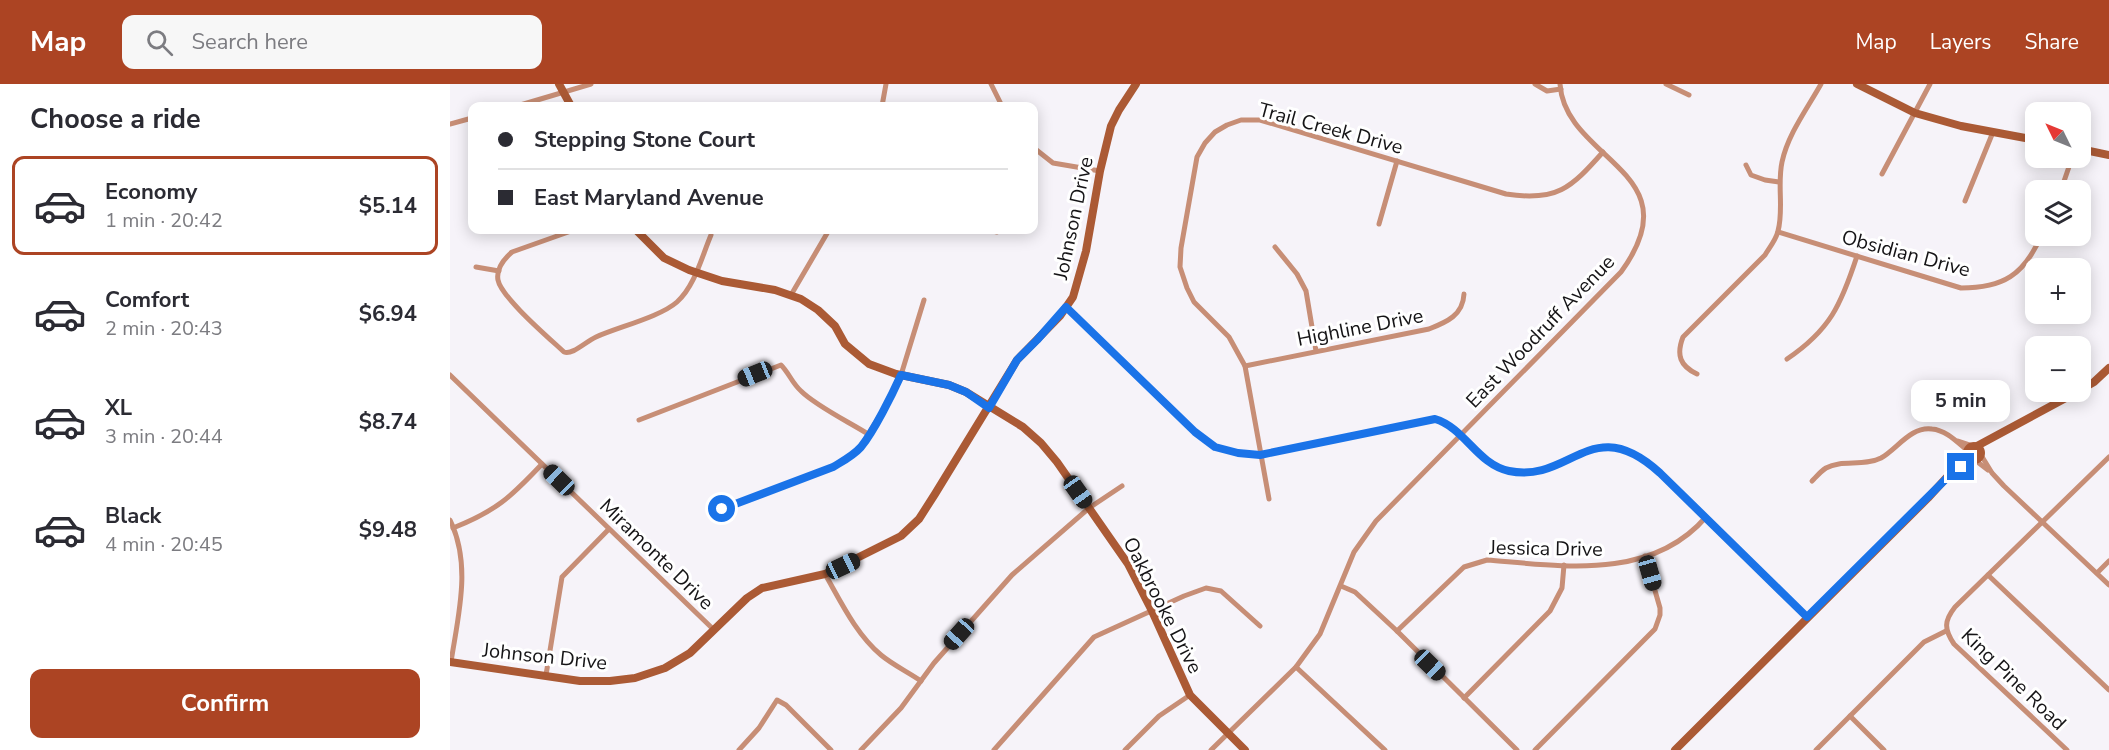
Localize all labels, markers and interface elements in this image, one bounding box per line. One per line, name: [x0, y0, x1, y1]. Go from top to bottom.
search box: [122, 15, 542, 69]
text: Map: [30, 23, 86, 61]
icon: search: [143, 26, 176, 59]
text: Search here: [191, 27, 308, 57]
text: Map: [1855, 28, 1897, 56]
text: Layers: [1930, 28, 1991, 56]
text: Share: [2024, 28, 2079, 56]
street label: Trail Creek Drive: [1256, 96, 1406, 161]
text: Choose a ride: [30, 101, 201, 138]
north arrow: [2025, 102, 2091, 168]
map controls: [2025, 102, 2091, 402]
text: Stepping Stone Court: [534, 125, 755, 155]
street label: Johnson Drive: [1047, 154, 1100, 283]
text: Economy: [105, 177, 197, 207]
icon: car: [33, 179, 87, 233]
button: layers: [2025, 180, 2091, 246]
text: East Maryland Avenue: [534, 183, 764, 213]
text: $5.14: [359, 191, 417, 221]
text: 1 min · 20:42: [105, 207, 223, 234]
street label: Obsidian Drive: [1839, 223, 1973, 284]
street label: East Woodruff Avenue: [1460, 249, 1621, 414]
button: +: [2025, 258, 2091, 324]
text: Comfort: [105, 285, 189, 315]
icon: car: [33, 287, 87, 341]
text: $6.94: [359, 299, 417, 329]
street label: Highline Drive: [1295, 302, 1426, 353]
text: 2 min · 20:43: [105, 315, 223, 342]
button: −: [2025, 336, 2091, 402]
car: [735, 359, 775, 389]
callout: 5 min: [1912, 380, 2011, 422]
text: 5 min: [1935, 387, 1986, 414]
text: XL: [105, 393, 132, 423]
icon: car: [33, 395, 87, 449]
text: $8.74: [359, 407, 417, 437]
text: 3 min · 20:44: [105, 423, 223, 450]
route end: [1947, 453, 1974, 480]
car: [540, 461, 578, 499]
car: [1060, 472, 1096, 512]
street label: Miramonte Drive: [594, 493, 720, 616]
route start: [708, 495, 735, 522]
text: Black: [105, 501, 161, 531]
icon: car: [33, 503, 87, 557]
text: $9.48: [359, 515, 417, 545]
text: 4 min · 20:45: [105, 531, 223, 558]
street label: Oakbrooke Drive: [1117, 532, 1209, 678]
street label: Jessica Drive: [1488, 534, 1603, 563]
car: [823, 550, 863, 582]
car: [1636, 553, 1664, 593]
car: [940, 615, 978, 653]
street label: King Pine Road: [1955, 622, 2072, 736]
street label: Johnson Drive: [480, 636, 609, 676]
car: [1411, 646, 1449, 684]
button: Confirm: [30, 669, 420, 738]

